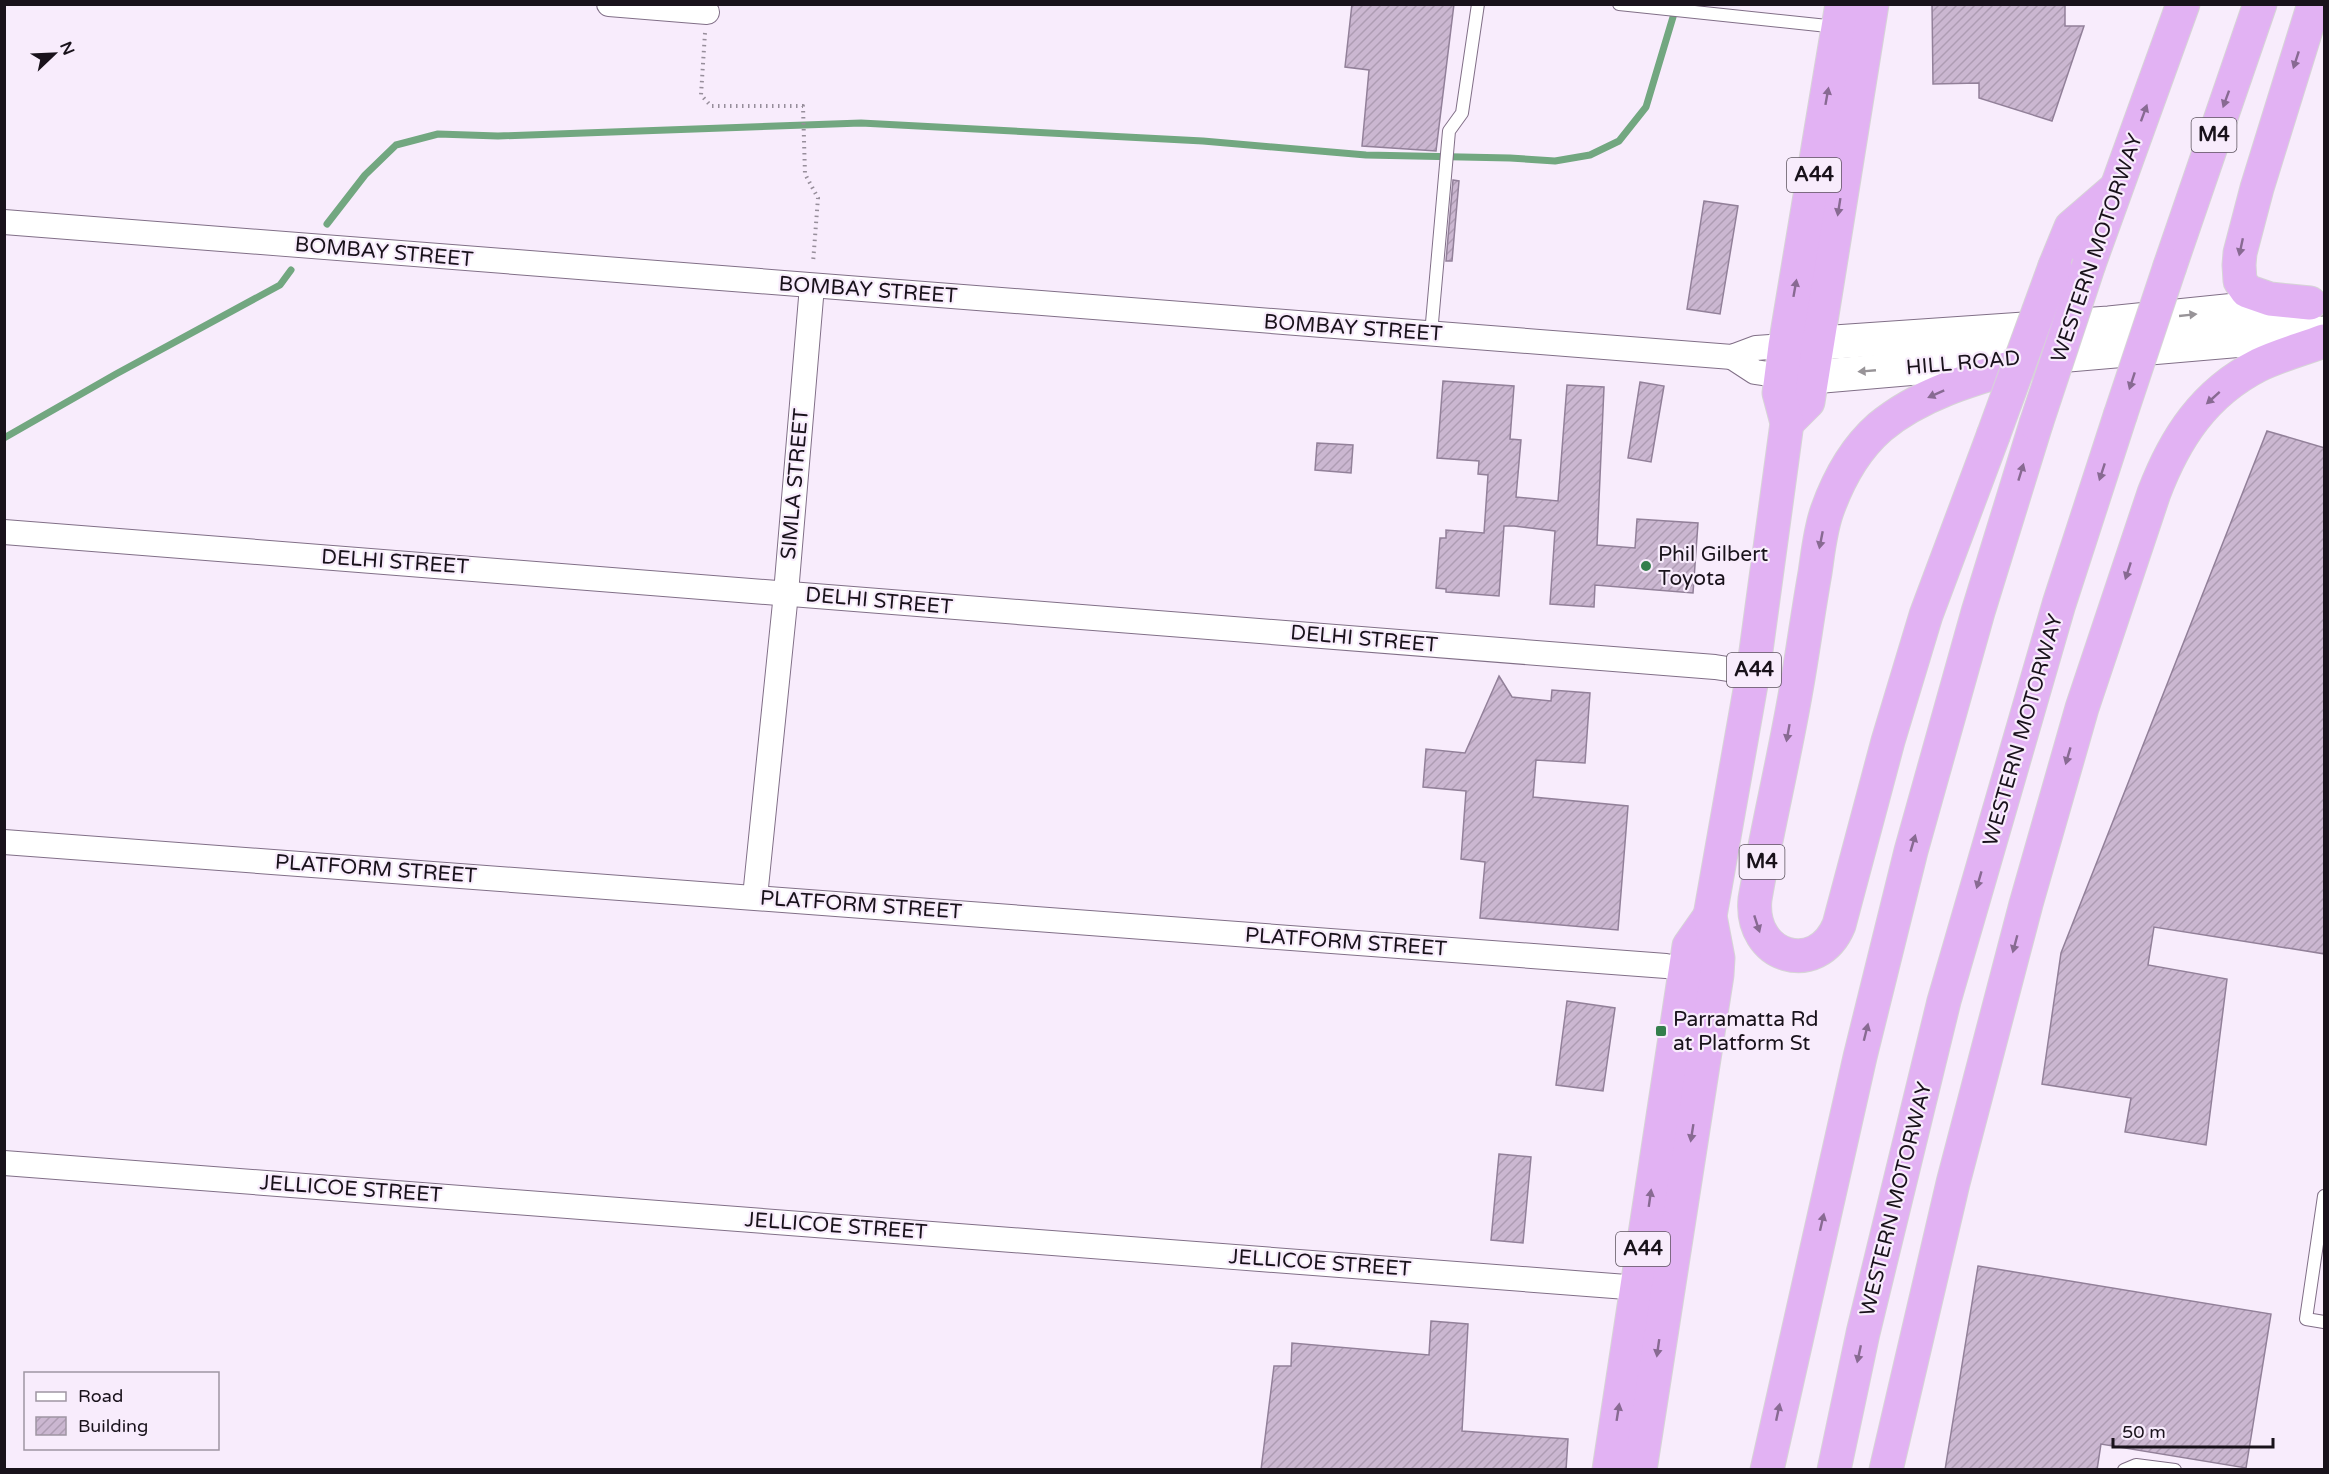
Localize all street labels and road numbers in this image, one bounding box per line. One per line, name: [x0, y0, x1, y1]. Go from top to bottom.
road number: M4: [2192, 118, 2236, 152]
street label: WESTERN MOTORWAY: [2046, 130, 2148, 366]
road number: A44: [1787, 158, 1841, 192]
street label: BOMBAY STREET: [294, 232, 475, 272]
street label: BOMBAY STREET: [778, 271, 958, 309]
street label: BOMBAY STREET: [1263, 309, 1443, 347]
street label: HILL ROAD: [1905, 346, 2021, 380]
street label: SIMLA STREET: [776, 407, 814, 561]
street label: DELHI STREET: [320, 544, 470, 580]
street label: DELHI STREET: [804, 582, 954, 620]
street label: WESTERN MOTORWAY: [1978, 611, 2068, 849]
street label: DELHI STREET: [1289, 620, 1439, 658]
road number: A44: [1727, 653, 1781, 687]
road number: M4: [1740, 845, 1784, 879]
street label: PLATFORM STREET: [274, 849, 478, 889]
street label: PLATFORM STREET: [759, 885, 963, 925]
street label: PLATFORM STREET: [1244, 922, 1448, 962]
street label: WESTERN MOTORWAY: [1855, 1079, 1937, 1319]
street label: JELLICOE STREET: [259, 1170, 443, 1208]
street label: JELLICOE STREET: [744, 1207, 928, 1245]
road number: A44: [1616, 1232, 1670, 1266]
street label: JELLICOE STREET: [1228, 1244, 1412, 1282]

